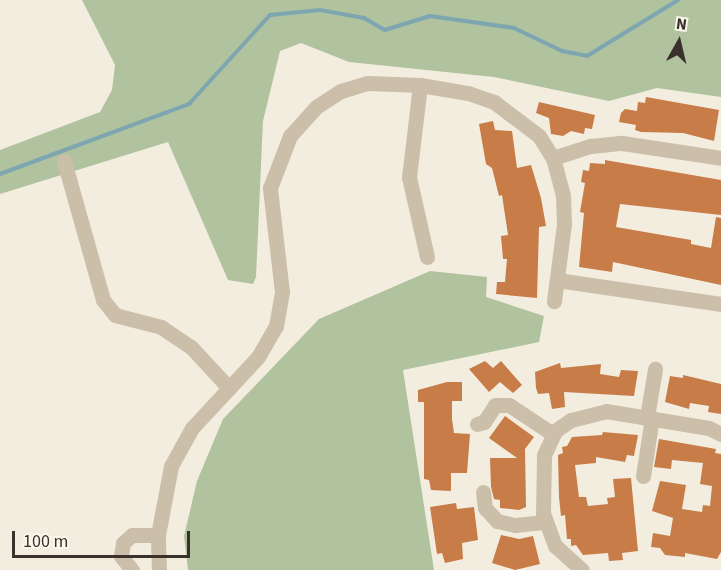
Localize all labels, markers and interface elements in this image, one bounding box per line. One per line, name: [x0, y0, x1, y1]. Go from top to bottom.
north arrow: [649, 12, 709, 72]
text: N: [675, 13, 688, 36]
scale bar: [15, 519, 194, 557]
text: 100 m: [23, 529, 68, 554]

